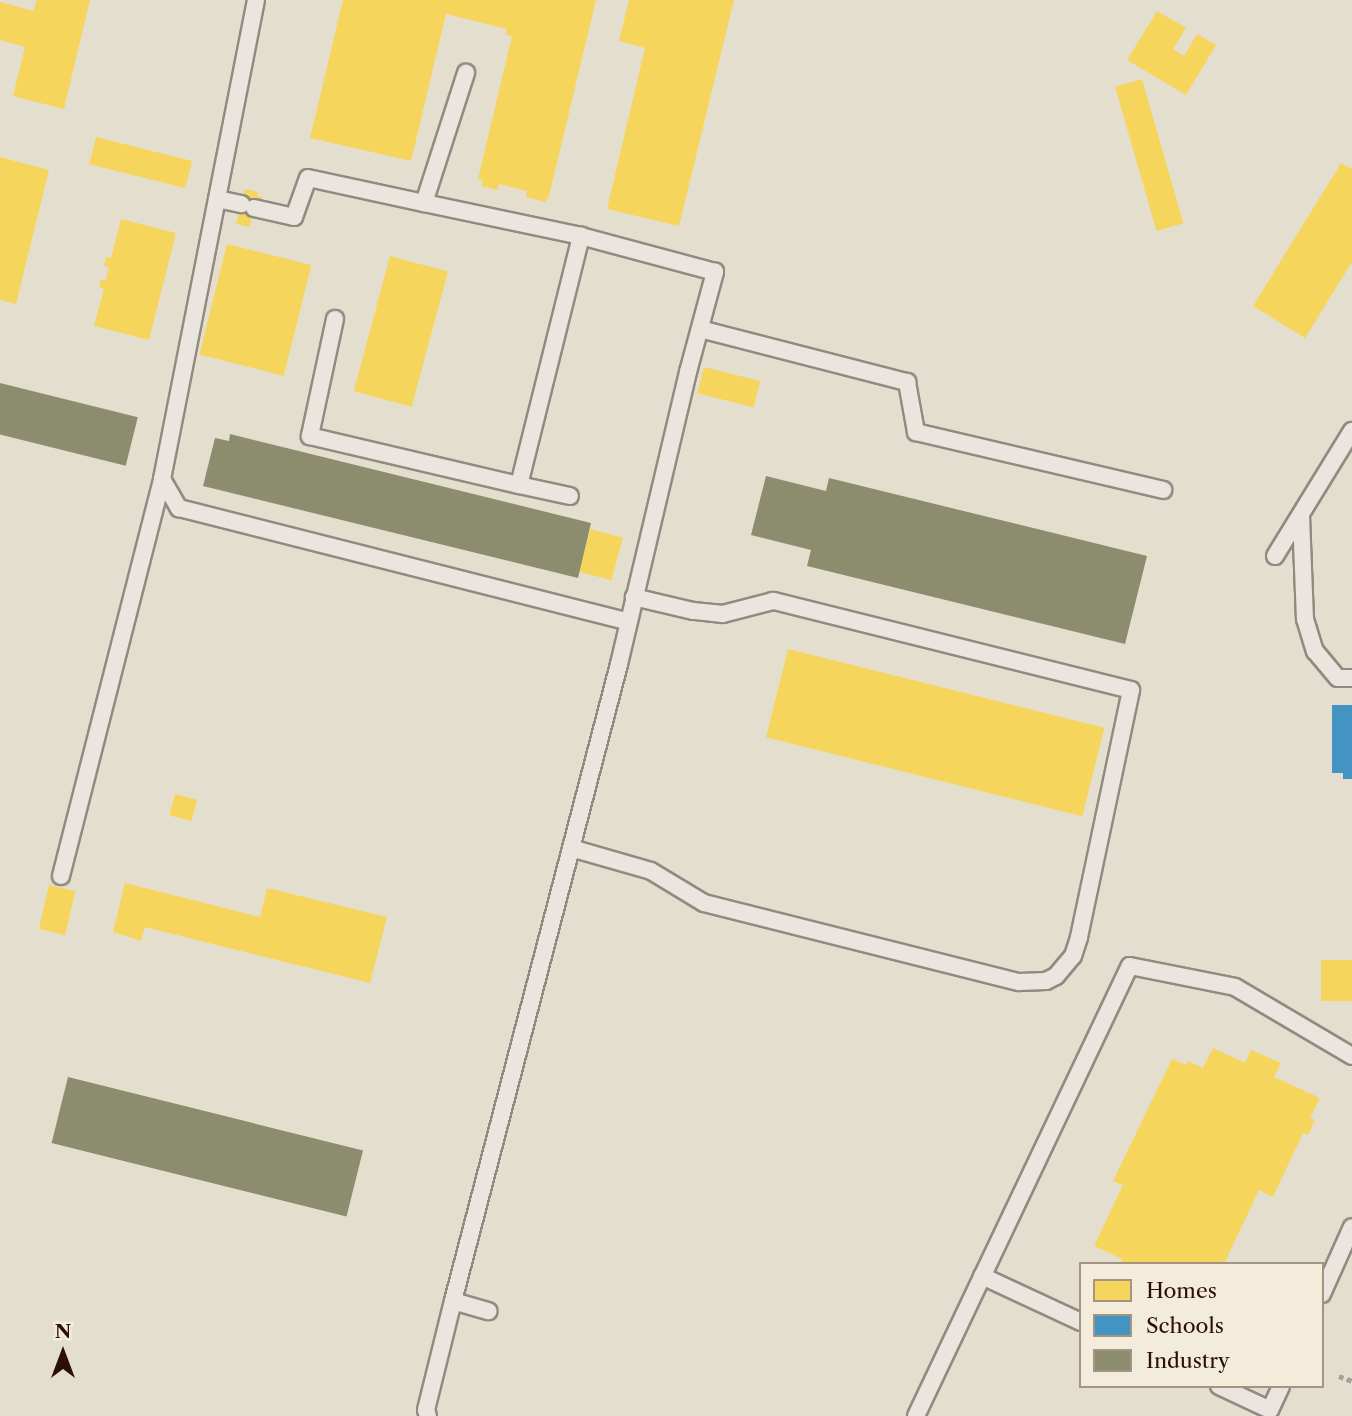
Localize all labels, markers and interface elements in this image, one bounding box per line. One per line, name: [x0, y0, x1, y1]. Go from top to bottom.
legend: [1079, 1262, 1324, 1388]
text: Homes: [1146, 1278, 1217, 1303]
text: Schools: [1146, 1313, 1224, 1338]
north arrow: [28, 1318, 98, 1388]
text: N: [55, 1320, 71, 1343]
text: Industry: [1146, 1348, 1230, 1373]

